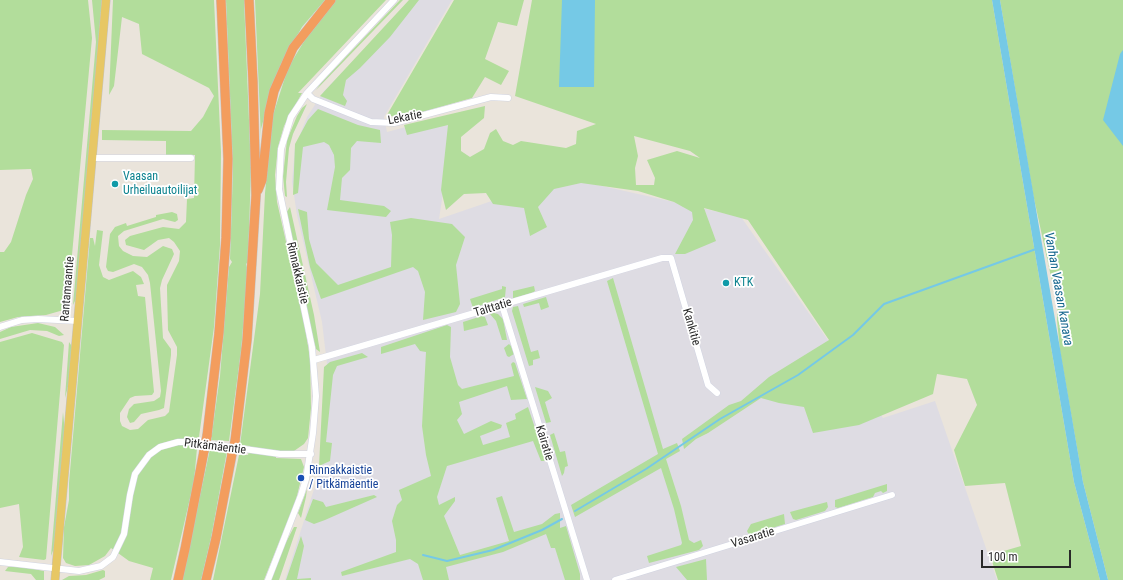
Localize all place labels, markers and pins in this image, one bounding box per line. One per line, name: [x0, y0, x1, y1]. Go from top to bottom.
place label: Vaasan Urheiluautoilijat: [123, 170, 197, 198]
marker: Vaasan Urheiluautoilijat: [110, 179, 120, 189]
place label: KTK: [734, 276, 753, 290]
marker: KTK: [721, 278, 731, 288]
place label: Rinnakkaistie / Pitkämäentie: [309, 464, 378, 492]
marker: Rinnakkaistie / Pitkämäentie: [296, 473, 306, 483]

